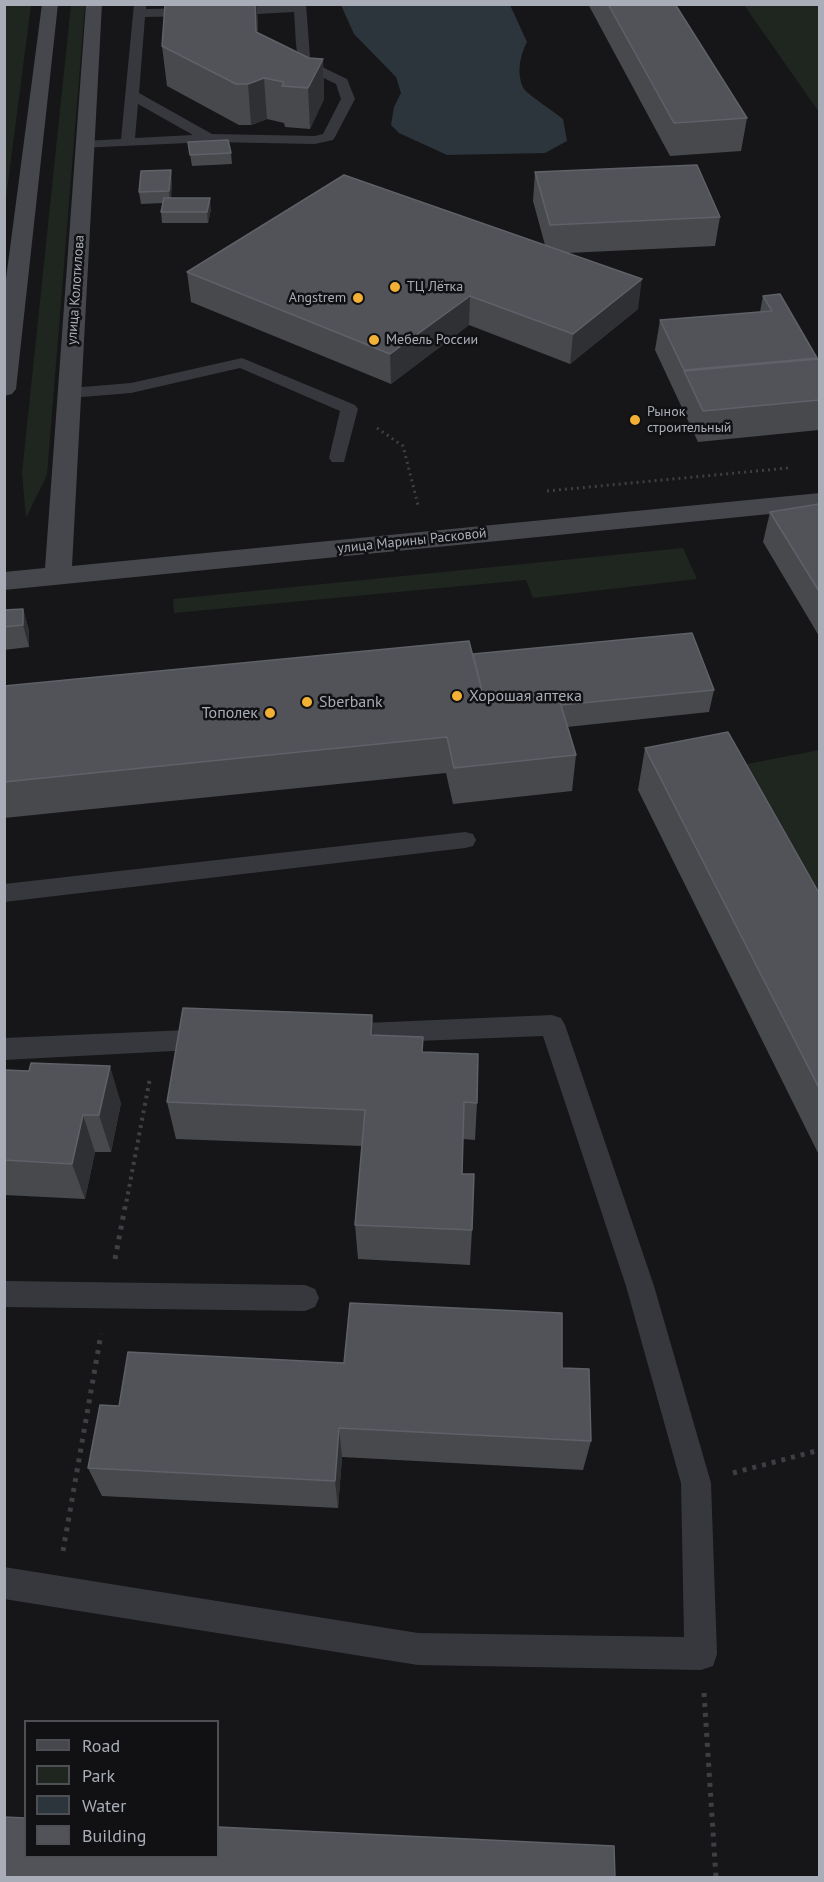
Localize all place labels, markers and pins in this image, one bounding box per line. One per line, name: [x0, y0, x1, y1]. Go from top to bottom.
place label: ТЦ Лётка: [407, 279, 463, 295]
marker: ТЦ Лётка: [388, 280, 402, 294]
place label: Angstrem: [289, 290, 346, 306]
marker: Angstrem: [351, 291, 365, 305]
place label: Мебель России: [386, 332, 478, 348]
marker: Мебель России: [367, 333, 381, 347]
place label: Рынок строительный: [647, 404, 732, 436]
marker: Рынок строительный: [628, 413, 642, 427]
place label: Хорошая аптека: [469, 686, 582, 706]
marker: Хорошая аптека: [450, 689, 464, 703]
place label: Sberbank: [319, 692, 383, 712]
marker: Sberbank: [300, 695, 314, 709]
place label: Тополек: [202, 703, 258, 723]
marker: Тополек: [263, 706, 277, 720]

